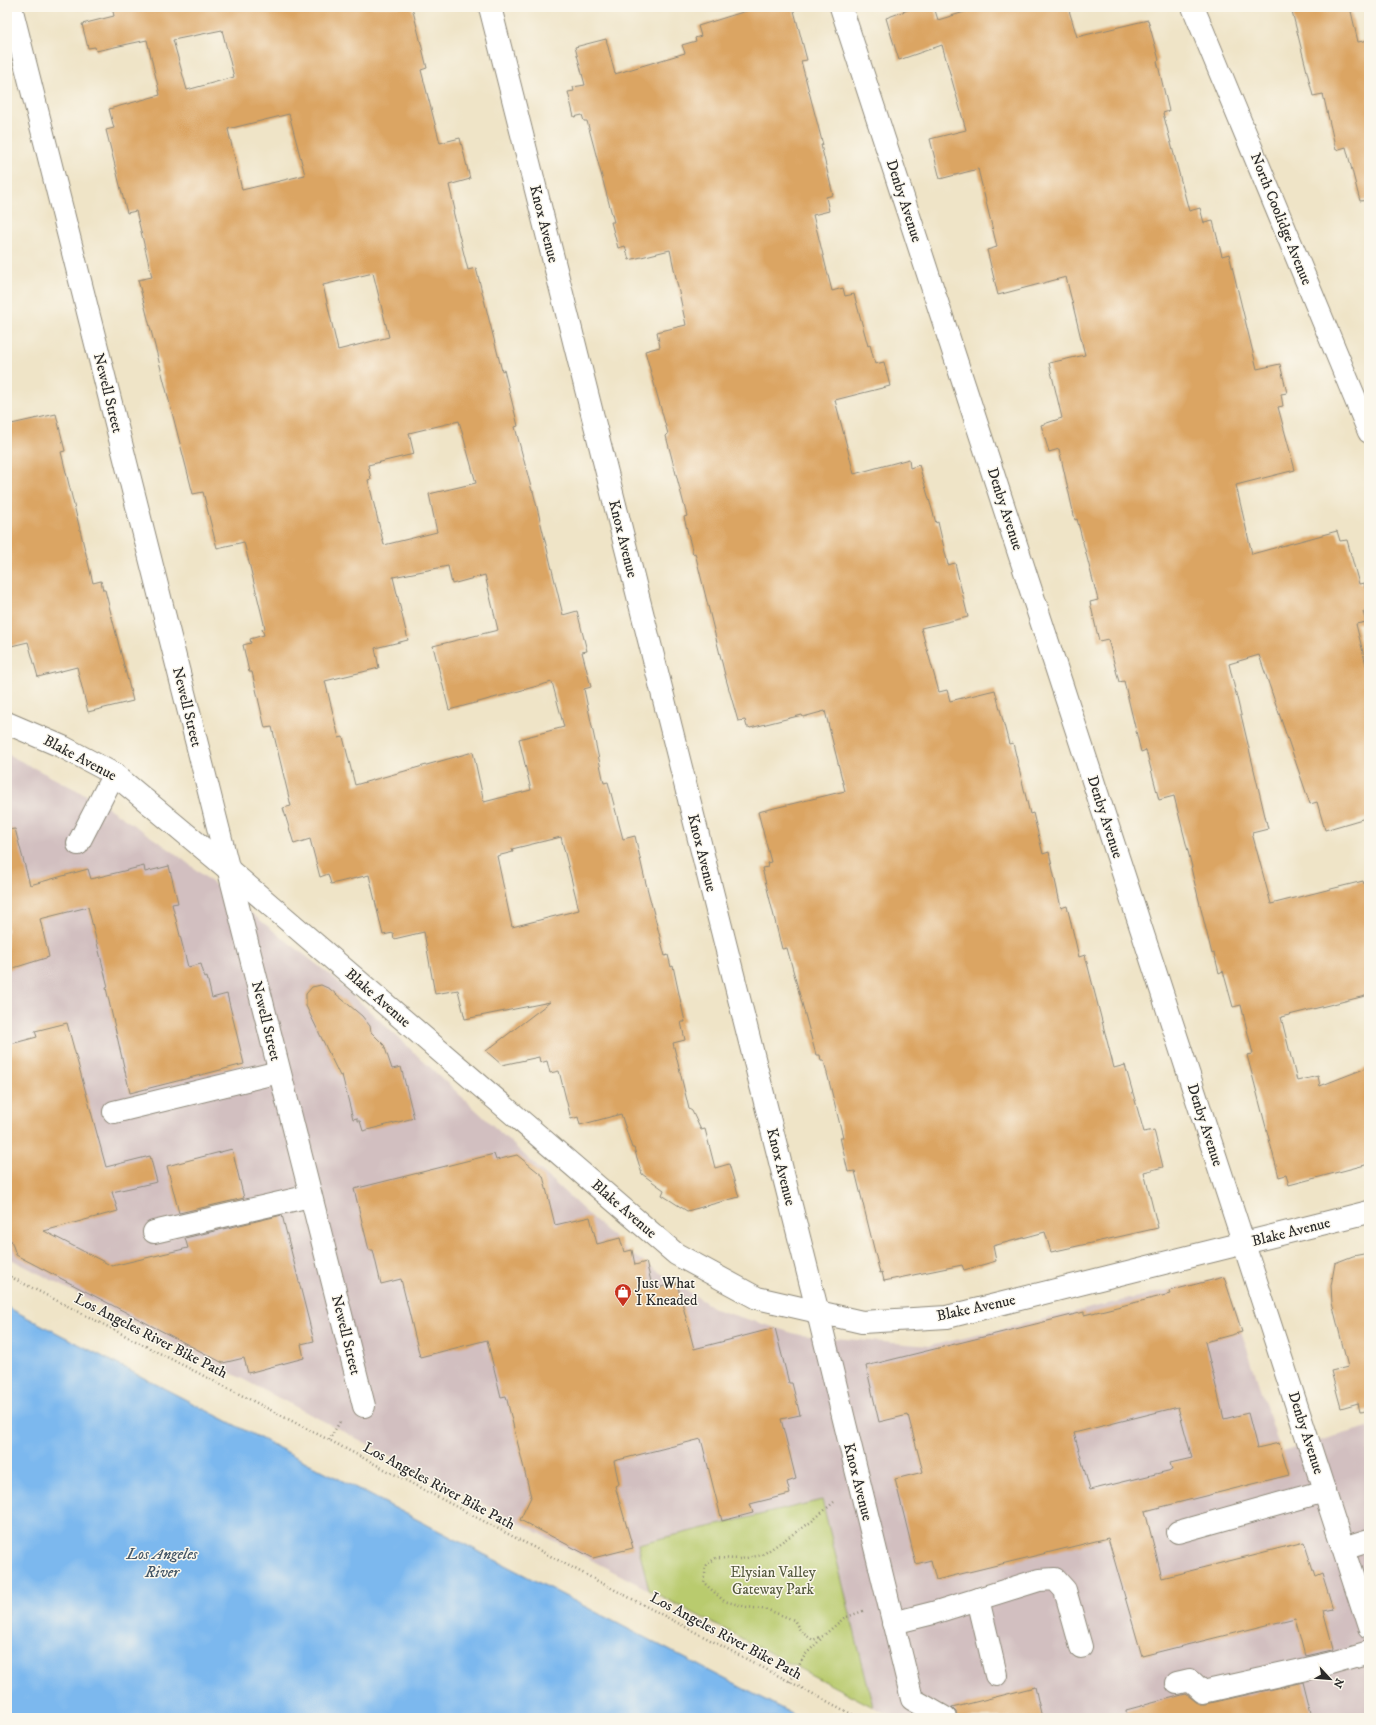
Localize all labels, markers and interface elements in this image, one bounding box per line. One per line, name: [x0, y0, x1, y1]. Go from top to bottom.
street label: North Coolidge Avenue: [1246, 150, 1316, 288]
street label: Denby Avenue: [882, 157, 926, 245]
street label: Knox Avenue: [525, 183, 563, 265]
street label: Newell Street: [89, 351, 127, 435]
street label: Denby Avenue: [983, 465, 1027, 553]
street label: Knox Avenue: [604, 498, 642, 580]
street label: Newell Street: [168, 665, 206, 749]
street label: Blake Avenue: [40, 731, 120, 785]
street label: Denby Avenue: [1083, 773, 1127, 861]
street label: Knox Avenue: [683, 812, 721, 894]
street label: Blake Avenue: [341, 964, 415, 1032]
street label: Newell Street: [247, 979, 285, 1063]
street label: Denby Avenue: [1183, 1081, 1227, 1169]
street label: Knox Avenue: [762, 1126, 800, 1208]
street label: Blake Avenue: [587, 1175, 661, 1243]
street label: Blake Avenue: [1250, 1213, 1332, 1251]
place label: Just What I Kneaded: [634, 1274, 698, 1310]
shop icon: Just What I Kneaded: [613, 1282, 633, 1307]
street label: Los Angeles River Bike Path: [71, 1289, 231, 1383]
street label: Blake Avenue: [935, 1290, 1017, 1326]
street label: Newell Street: [327, 1293, 365, 1377]
street label: Denby Avenue: [1284, 1389, 1328, 1477]
street label: Los Angeles River Bike Path: [360, 1438, 518, 1534]
street label: Knox Avenue: [839, 1441, 877, 1523]
water label: Los Angeles River: [126, 1544, 199, 1582]
park label: Elysian Valley Gateway Park: [730, 1563, 817, 1599]
street label: Los Angeles River Bike Path: [647, 1588, 805, 1684]
north arrow: [1310, 1659, 1350, 1699]
text: N: [1330, 1676, 1346, 1690]

